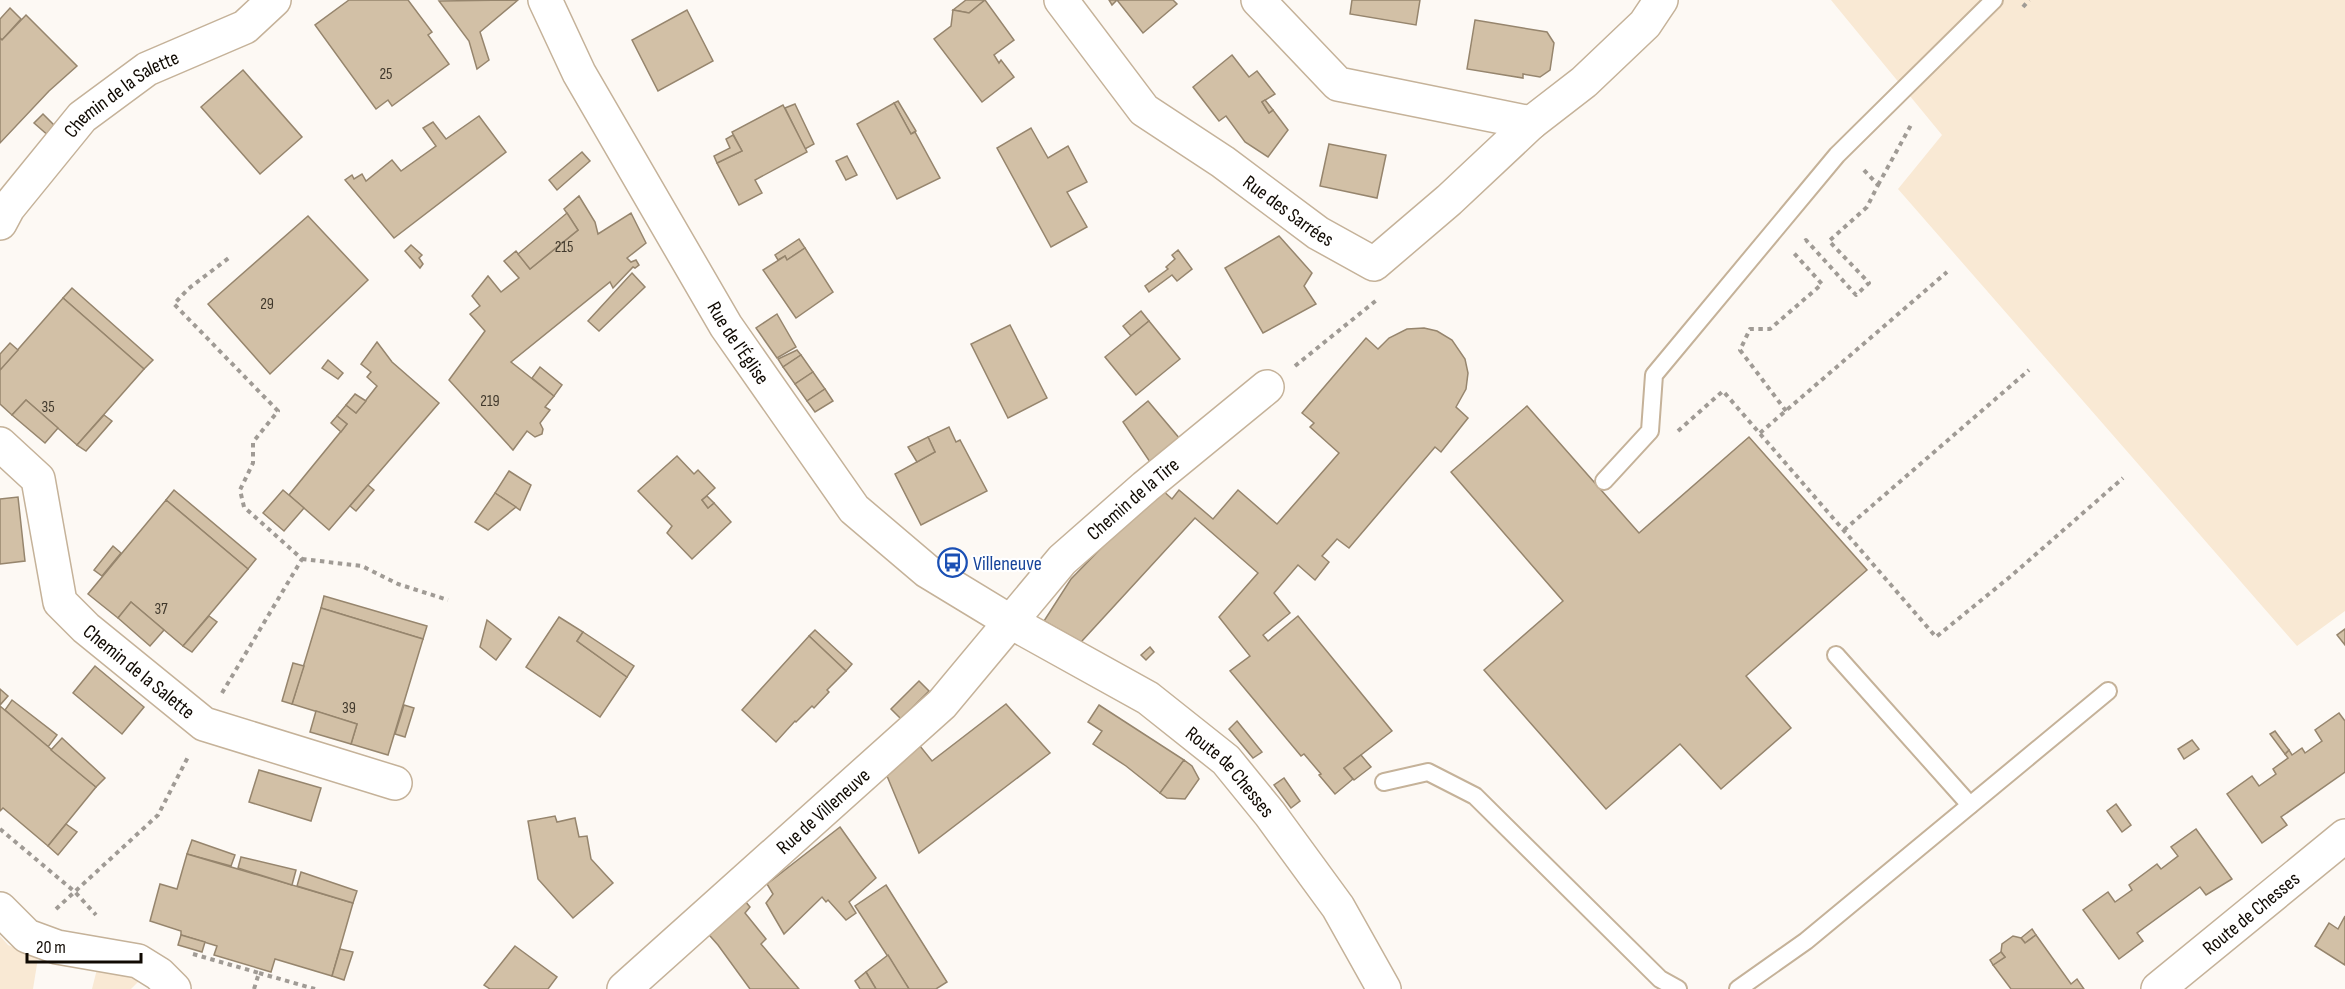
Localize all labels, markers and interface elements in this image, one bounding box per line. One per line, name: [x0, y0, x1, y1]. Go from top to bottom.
street label: Chemin de la Salette: [59, 46, 183, 143]
house number: 25: [379, 65, 393, 84]
street label: Rue des Sarrées: [1238, 170, 1337, 252]
house number: 215: [555, 238, 573, 257]
house number: 29: [260, 295, 274, 314]
street label: Rue de l'Église: [701, 298, 774, 389]
house number: 219: [480, 392, 500, 411]
house number: 35: [41, 398, 55, 417]
street label: Chemin de la Tire: [1082, 453, 1184, 546]
bus stop icon: Villeneuve: [936, 547, 968, 579]
place label: Villeneuve: [973, 552, 1042, 576]
house number: 37: [154, 600, 168, 619]
street label: Chemin de la Salette: [78, 620, 199, 725]
house number: 39: [342, 699, 356, 718]
street label: Route de Chesses: [1180, 722, 1279, 823]
street label: Rue de Villeneuve: [772, 763, 875, 860]
street label: Route de Chesses: [2198, 867, 2305, 960]
scale bar: [27, 926, 141, 964]
text: 20 m: [36, 937, 66, 958]

